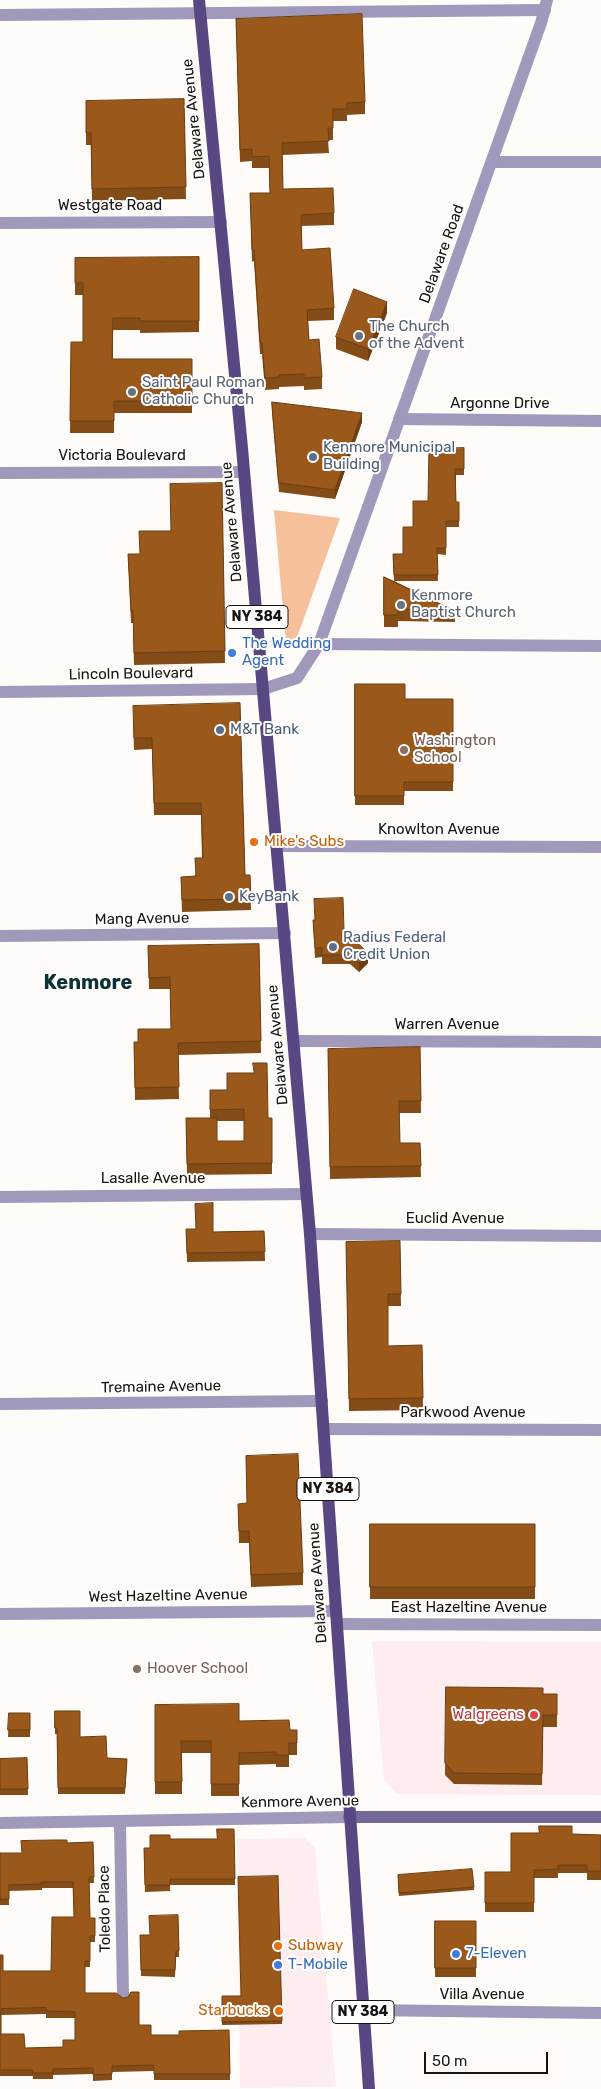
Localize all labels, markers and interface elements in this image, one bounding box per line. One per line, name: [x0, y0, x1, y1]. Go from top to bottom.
street label: Delaware Avenue: [179, 58, 209, 180]
street label: Westgate Road: [58, 197, 162, 215]
street label: Delaware Road: [416, 202, 468, 306]
place label: The Church of the Advent: [369, 318, 464, 353]
marker: The Church of the Advent: [353, 330, 365, 342]
place label: Saint Paul Roman Catholic Church: [142, 374, 265, 409]
marker: Saint Paul Roman Catholic Church: [126, 386, 138, 398]
street label: Argonne Drive: [450, 395, 550, 413]
place label: Kenmore Municipal Building: [323, 439, 455, 474]
street label: Victoria Boulevard: [58, 447, 186, 465]
marker: Kenmore Municipal Building: [307, 451, 319, 463]
street label: Delaware Avenue: [218, 461, 246, 583]
place label: Kenmore Baptist Church: [411, 587, 516, 622]
marker: Kenmore Baptist Church: [395, 599, 407, 611]
road number: NY 384: [226, 606, 288, 628]
place label: The Wedding Agent: [242, 635, 331, 670]
marker: The Wedding Agent: [226, 647, 238, 659]
street label: Lincoln Boulevard: [69, 664, 193, 684]
place label: M&T Bank: [230, 721, 299, 739]
marker: M&T Bank: [214, 724, 226, 736]
place label: Washington School: [414, 732, 496, 767]
marker: Washington School: [398, 744, 410, 756]
street label: Knowlton Avenue: [378, 821, 500, 839]
place label: Mike's Subs: [264, 833, 344, 851]
marker: Mike's Subs: [248, 836, 260, 848]
place label: KeyBank: [239, 888, 299, 906]
marker: KeyBank: [223, 891, 235, 903]
street label: Mang Avenue: [95, 909, 189, 929]
place label: Radius Federal Credit Union: [343, 929, 446, 964]
marker: Radius Federal Credit Union: [327, 941, 339, 953]
district label: Kenmore: [44, 971, 132, 995]
street label: Delaware Avenue: [264, 984, 292, 1106]
street label: Warren Avenue: [395, 1016, 499, 1034]
street label: Lasalle Avenue: [101, 1170, 205, 1188]
street label: Euclid Avenue: [406, 1210, 504, 1228]
street label: Tremaine Avenue: [101, 1377, 221, 1397]
street label: Parkwood Avenue: [400, 1404, 526, 1422]
road number: NY 384: [297, 1478, 359, 1500]
street label: Delaware Avenue: [305, 1522, 331, 1644]
street label: West Hazeltine Avenue: [88, 1586, 248, 1606]
street label: East Hazeltine Avenue: [391, 1599, 547, 1617]
place label: Hoover School: [147, 1660, 248, 1678]
marker: Hoover School: [131, 1663, 143, 1675]
place label: Walgreens: [452, 1706, 524, 1724]
marker: Walgreens: [528, 1709, 540, 1721]
street label: Kenmore Avenue: [241, 1792, 359, 1812]
street label: Toledo Place: [95, 1865, 115, 1953]
place label: Subway: [288, 1937, 343, 1955]
marker: Subway: [272, 1940, 284, 1952]
place label: 7-Eleven: [466, 1945, 527, 1963]
marker: 7-Eleven: [450, 1948, 462, 1960]
place label: T-Mobile: [288, 1956, 348, 1974]
marker: T-Mobile: [272, 1959, 284, 1971]
street label: Villa Avenue: [439, 1986, 525, 2004]
road number: NY 384: [332, 2000, 394, 2024]
place label: Starbucks: [198, 2002, 269, 2020]
marker: Starbucks: [273, 2005, 285, 2017]
scale bar: [426, 2042, 550, 2074]
text: 50 m: [432, 2052, 467, 2070]

